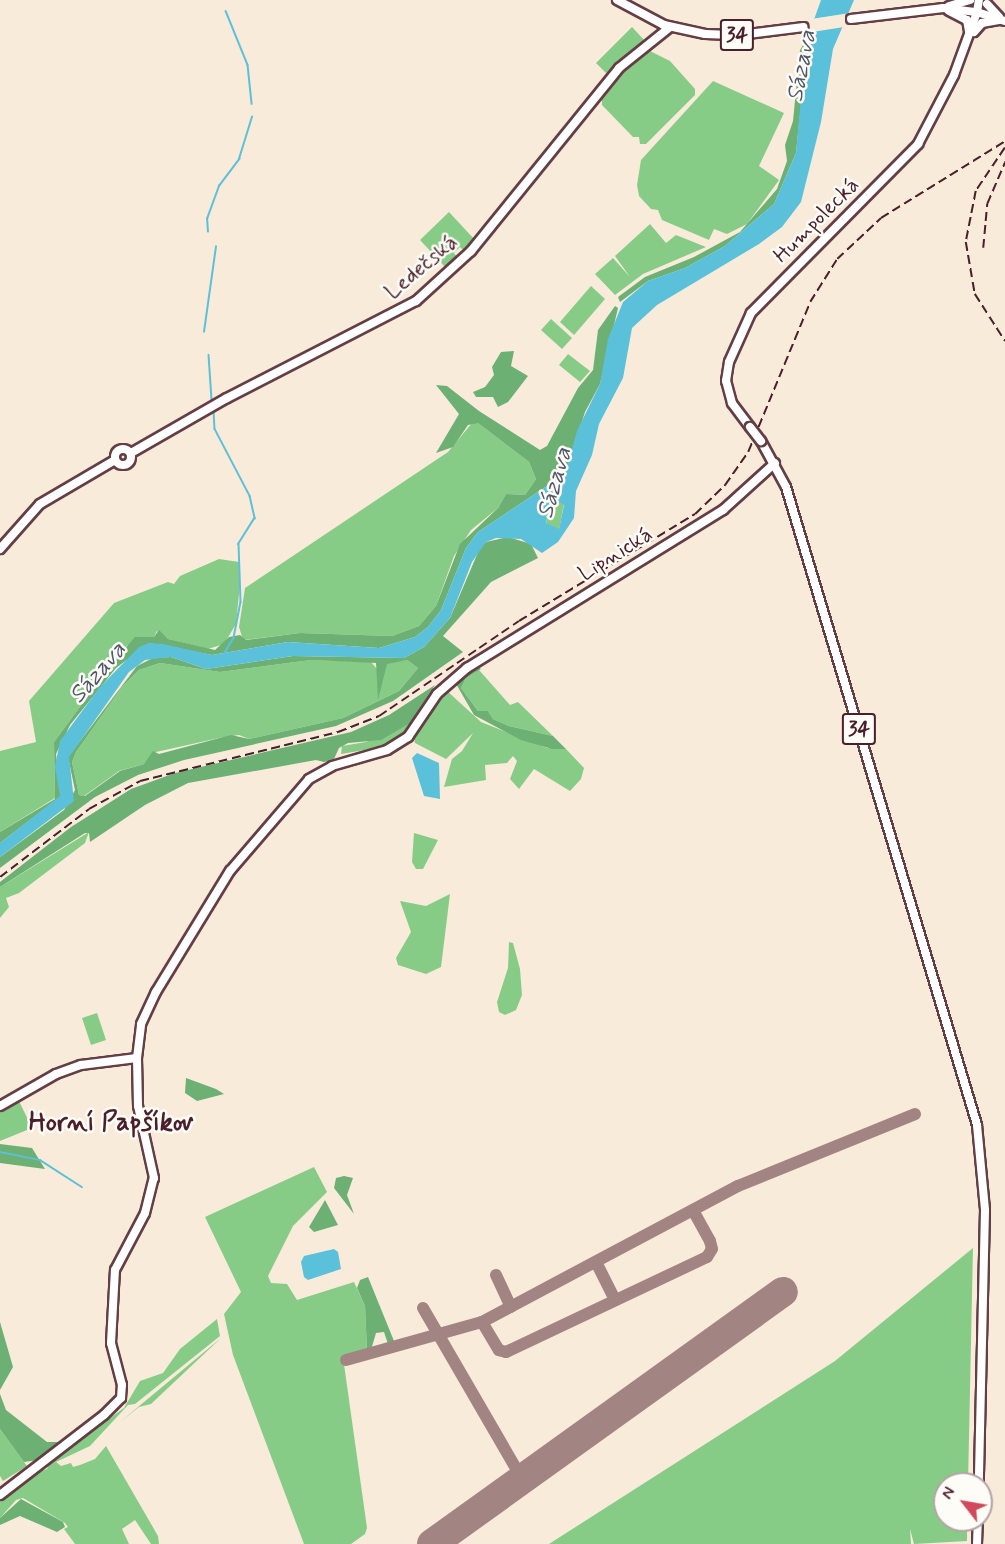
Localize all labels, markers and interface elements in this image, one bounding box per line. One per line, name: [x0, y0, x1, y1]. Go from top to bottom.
road number: 34: [719, 17, 755, 53]
water label: Sázava: [781, 28, 823, 104]
street label: Humpolecká: [769, 173, 865, 269]
street label: Ledečská: [380, 230, 464, 306]
water label: Sázava: [531, 444, 579, 522]
street label: Lipnická: [574, 522, 658, 588]
water label: Sázava: [63, 636, 133, 710]
road number: 34: [841, 711, 877, 747]
district label: Horní Papšíkov: [29, 1108, 193, 1140]
north arrow: [933, 1472, 993, 1532]
text: N: [937, 1484, 961, 1503]

